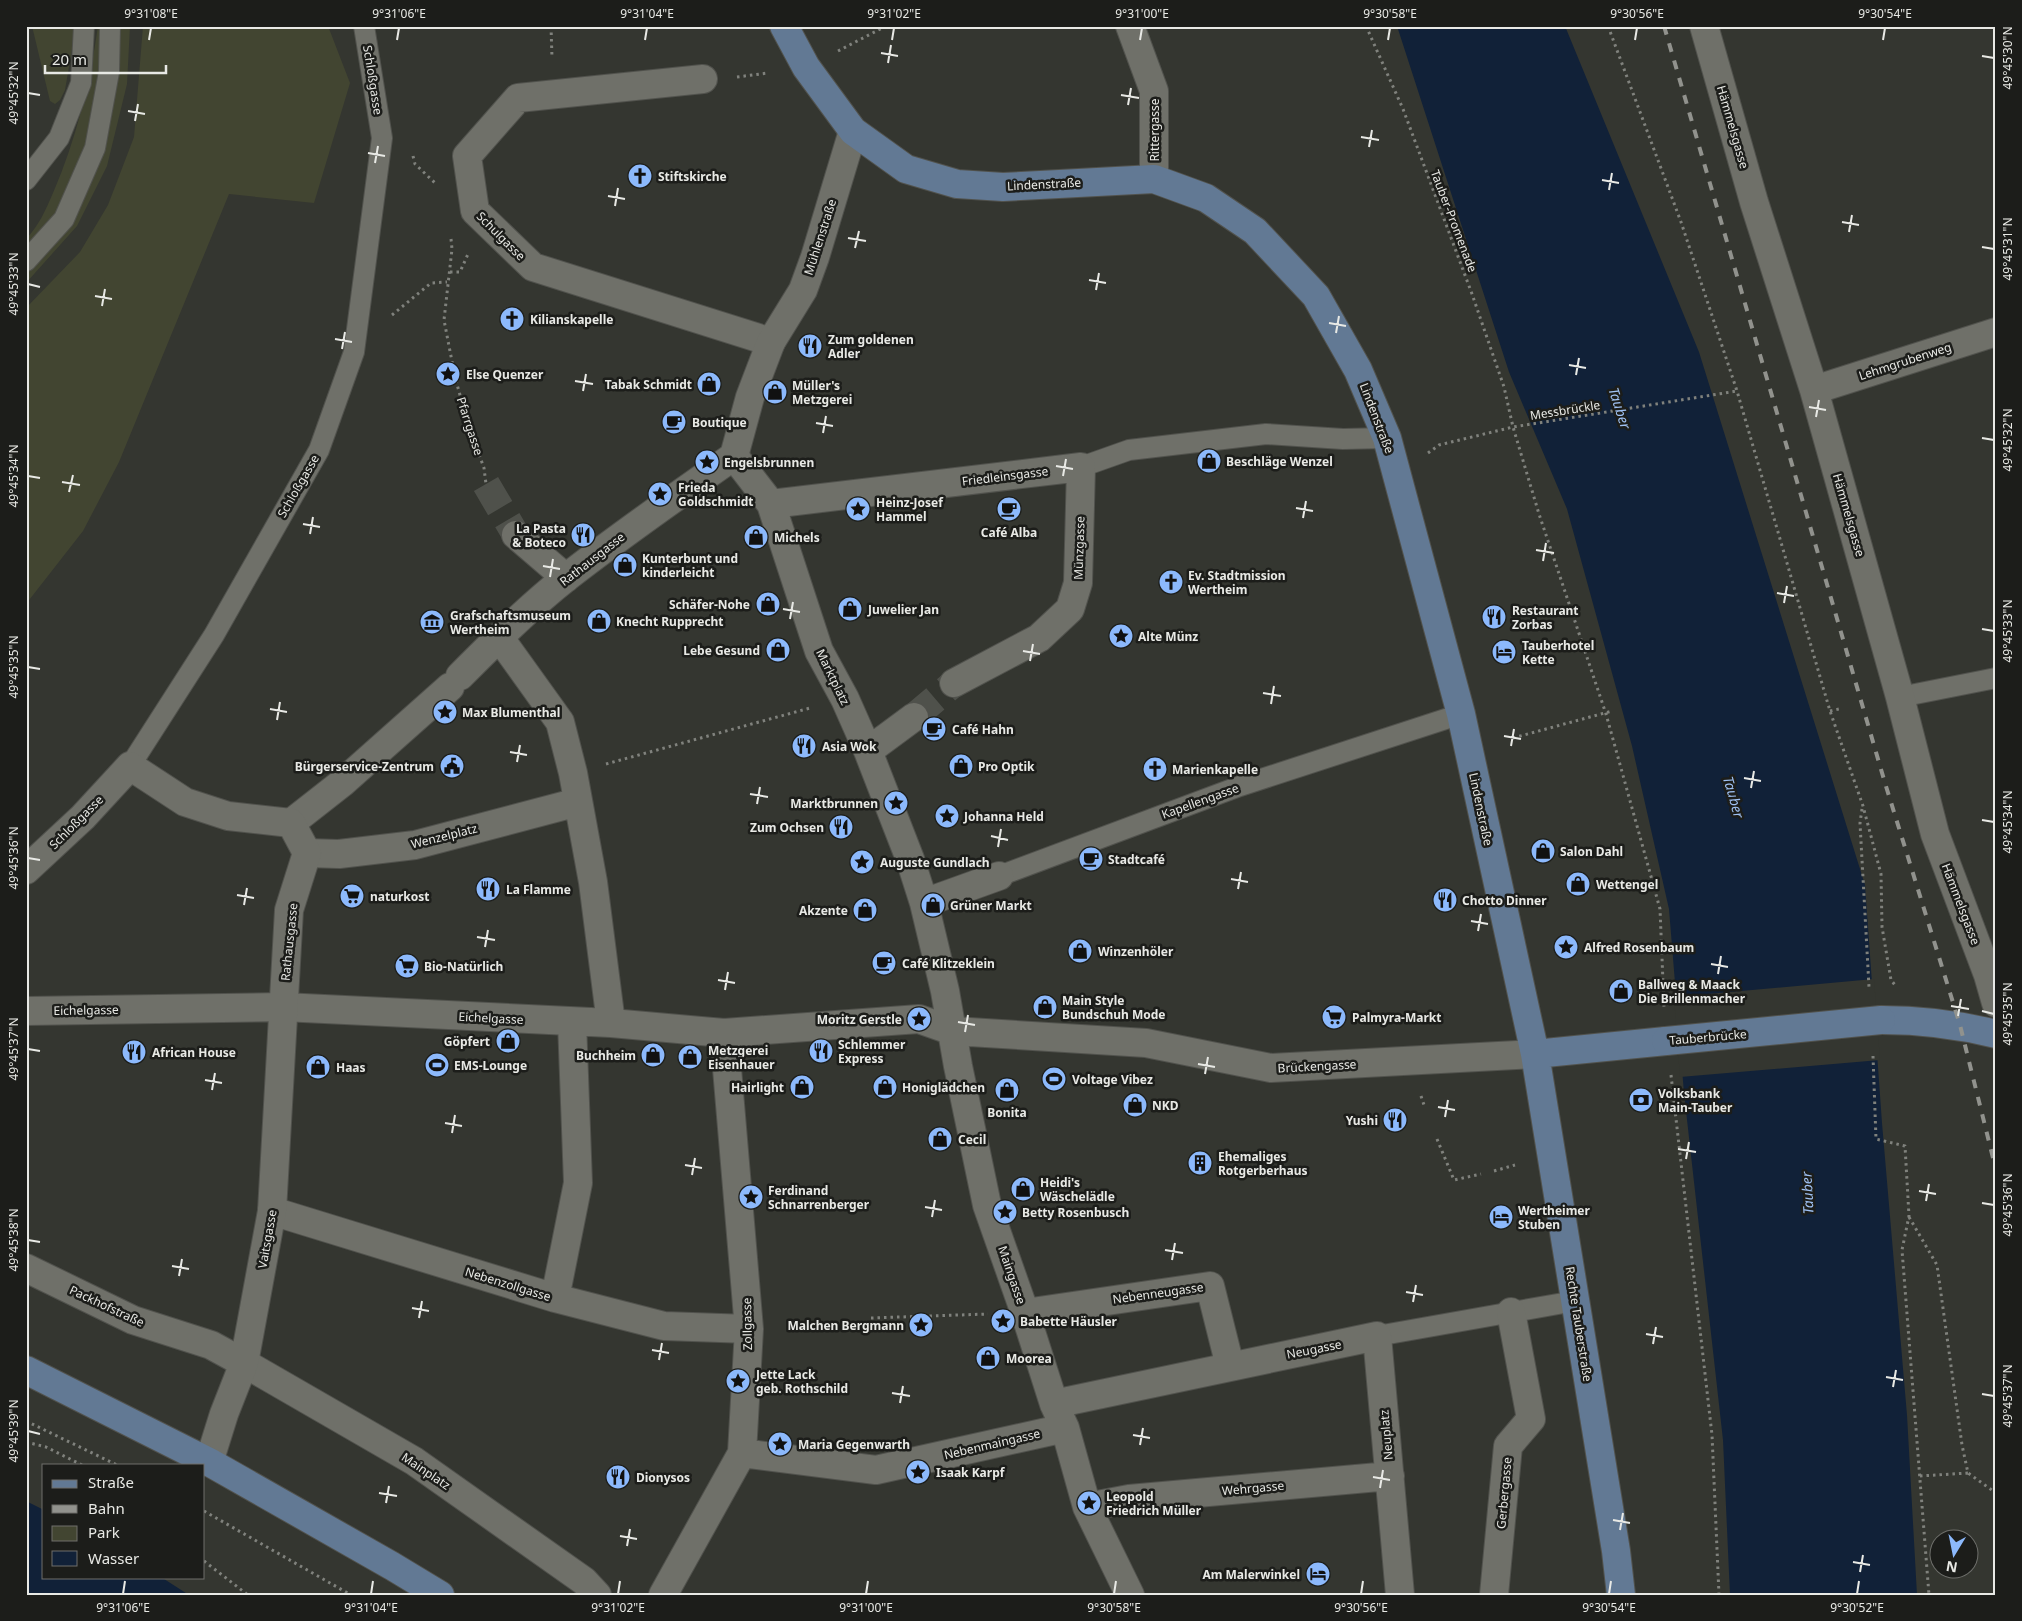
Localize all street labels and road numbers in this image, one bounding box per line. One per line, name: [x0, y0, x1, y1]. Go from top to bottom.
street label: Schloßgasse: [359, 44, 387, 116]
street label: Hämmelsgasse: [1713, 83, 1753, 171]
street label: Rittergasse: [1146, 98, 1163, 162]
street label: Tauber-Promenade: [1427, 167, 1481, 275]
street label: Lindenstraße: [1006, 174, 1082, 194]
street label: Mühlenstraße: [800, 197, 840, 277]
street label: Schulgasse: [473, 208, 529, 264]
street label: Lehmgrubenweg: [1856, 338, 1954, 384]
street label: Lindenstraße: [1356, 380, 1398, 456]
street label: Pfarrgasse: [453, 395, 487, 458]
street label: Messbrückle: [1529, 396, 1602, 424]
street label: Schloßgasse: [273, 451, 323, 521]
street label: Friedleinsgasse: [961, 462, 1049, 490]
street label: Hämmelsgasse: [1829, 471, 1869, 559]
street label: Münzgasse: [1069, 516, 1089, 580]
street label: Rathausgasse: [556, 528, 628, 590]
street label: Marktplatz: [812, 646, 854, 708]
street label: Lindenstraße: [1465, 771, 1497, 847]
street label: Kapellengasse: [1159, 779, 1241, 823]
street label: Schloßgasse: [45, 791, 107, 853]
street label: Wenzelplatz: [409, 819, 479, 852]
street label: Hämmelsgasse: [1938, 861, 1984, 947]
street label: Rathausgasse: [276, 902, 302, 982]
street label: Eichelgasse: [53, 1001, 119, 1019]
street label: Eichelgasse: [458, 1008, 524, 1028]
street label: Tauberbrücke: [1669, 1025, 1748, 1049]
street label: Brückengasse: [1277, 1055, 1357, 1077]
street label: Vaitsgasse: [253, 1208, 281, 1270]
street label: Maingasse: [994, 1244, 1030, 1307]
street label: Nebenzollgasse: [463, 1263, 553, 1305]
street label: Rechte Tauberstraße: [1561, 1265, 1597, 1383]
street label: Nebenneugasse: [1112, 1278, 1205, 1308]
street label: Packhofstraße: [67, 1281, 147, 1331]
street label: Zollgasse: [738, 1297, 756, 1350]
street label: Neugasse: [1285, 1335, 1343, 1363]
street label: Neuplatz: [1375, 1409, 1397, 1461]
street label: Nebenmaingasse: [942, 1425, 1042, 1463]
street label: Mainplatz: [398, 1448, 454, 1494]
street label: Gerbergasse: [1492, 1456, 1516, 1530]
street label: Wehrgasse: [1221, 1477, 1285, 1499]

